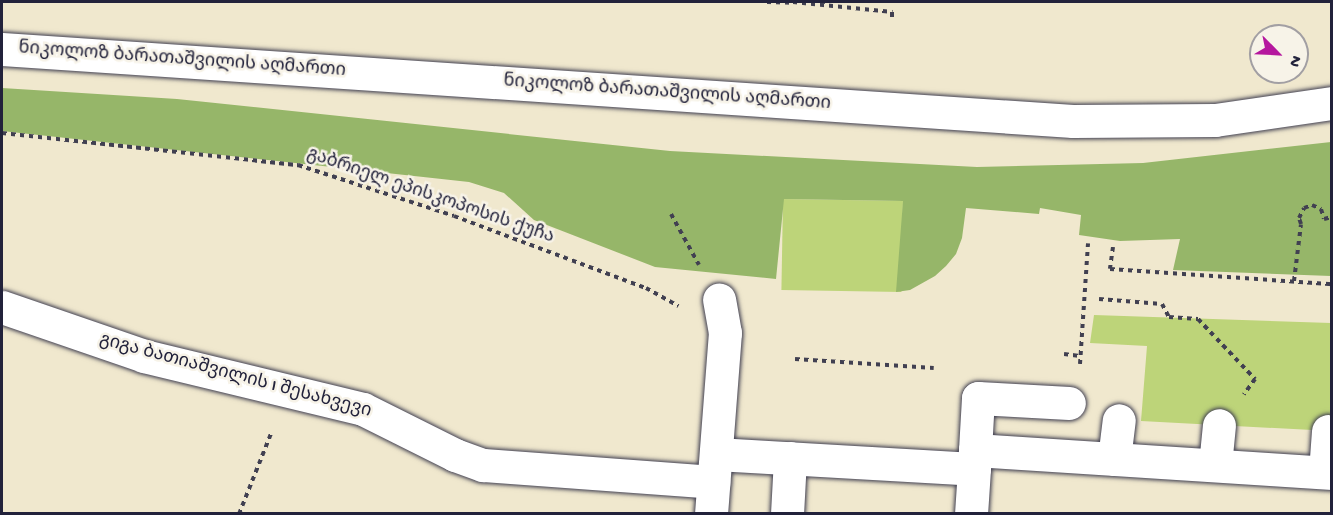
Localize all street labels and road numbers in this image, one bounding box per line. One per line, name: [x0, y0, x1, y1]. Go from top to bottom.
street label: ნიკოლოზ ბარათაშვილის აღმართი: [18, 39, 346, 83]
street label: ნიკოლოზ ბარათაშვილის აღმართი: [503, 72, 831, 116]
street label: გაბრიელ ეპისკოპოსის ქუჩა: [304, 144, 556, 250]
street label: გიგა ბათიაშვილის I შესახვევი: [97, 330, 373, 424]

